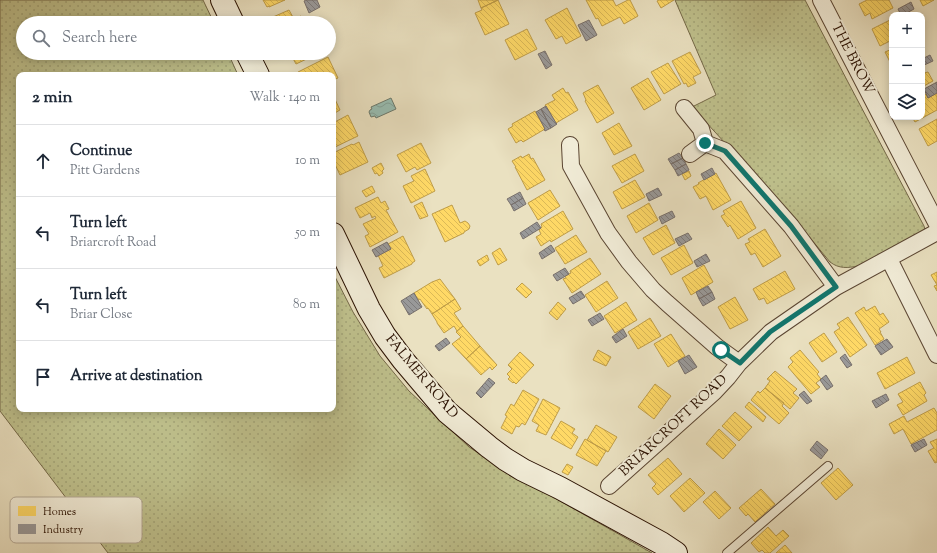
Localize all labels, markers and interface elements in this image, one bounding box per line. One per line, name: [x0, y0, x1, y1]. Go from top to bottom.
map controls: [889, 12, 925, 120]
button: +: [889, 12, 925, 48]
search box: [16, 16, 336, 60]
street label: THE BROW: [825, 20, 879, 99]
icon: search: [30, 27, 52, 49]
text: Search here: [62, 28, 137, 49]
button: −: [889, 48, 925, 84]
button: layers: [889, 84, 925, 120]
text: 2 min: [32, 86, 73, 110]
text: Walk · 140 m: [249, 89, 320, 107]
route end: [696, 134, 714, 152]
text: Continue: [70, 141, 132, 162]
icon: ahead: [32, 150, 54, 172]
text: 10 m: [295, 152, 320, 170]
text: Pitt Gardens: [70, 162, 140, 180]
text: Turn left: [70, 213, 127, 234]
icon: left: [32, 222, 54, 244]
text: 50 m: [295, 224, 320, 242]
text: Briarcroft Road: [70, 234, 156, 252]
text: Turn left: [70, 285, 127, 306]
icon: left: [32, 294, 54, 316]
text: 80 m: [293, 296, 320, 314]
text: Briar Close: [70, 306, 132, 324]
street label: FALMER ROAD: [380, 331, 462, 423]
route start: [712, 341, 730, 359]
icon: arrive: [32, 366, 54, 388]
text: Arrive at destination: [70, 366, 203, 387]
street label: BRIARCROFT ROAD: [616, 370, 732, 482]
legend: [10, 497, 142, 543]
text: Homes: [43, 504, 76, 520]
text: Industry: [43, 522, 84, 538]

